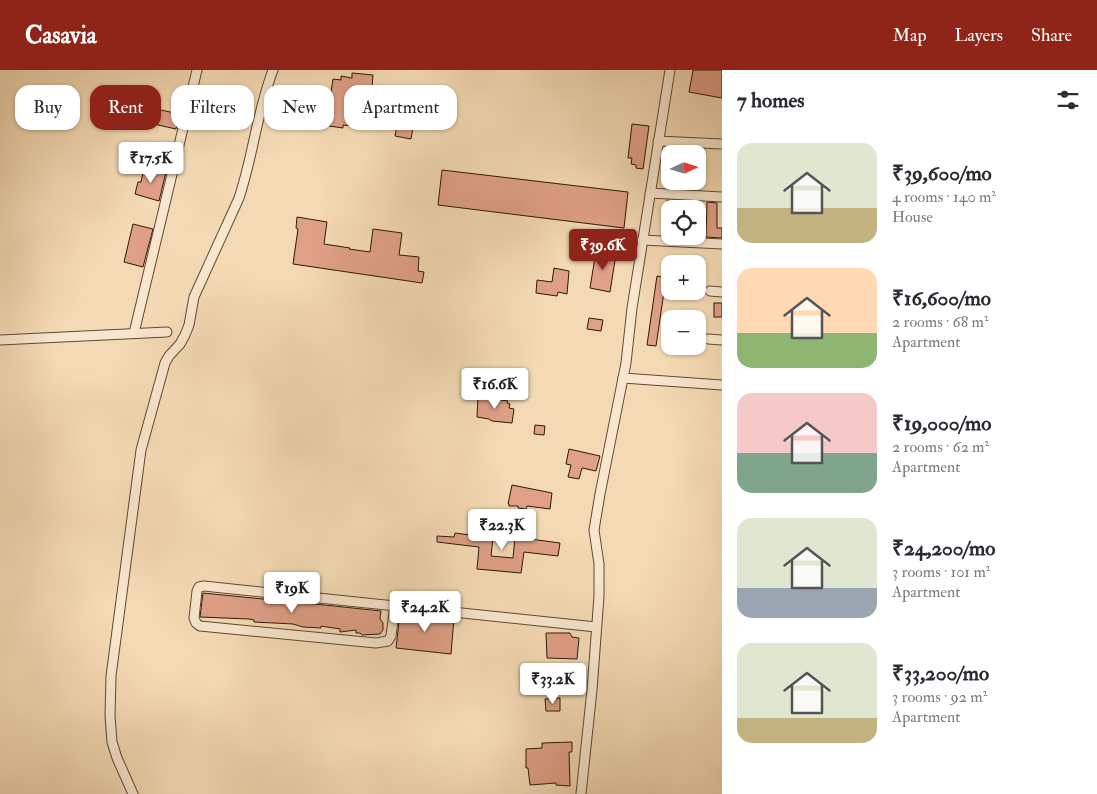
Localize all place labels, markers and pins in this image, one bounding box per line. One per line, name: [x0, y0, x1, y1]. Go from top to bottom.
pin: ₹17.5K: [110, 142, 192, 184]
pin: ₹39.6K: [562, 228, 644, 271]
pin: ₹16.6K: [454, 368, 536, 410]
pin: ₹22.3K: [461, 508, 543, 551]
pin: ₹19K: [262, 572, 322, 614]
pin: ₹24.2K: [384, 590, 466, 633]
pin: ₹33.2K: [512, 662, 594, 705]

